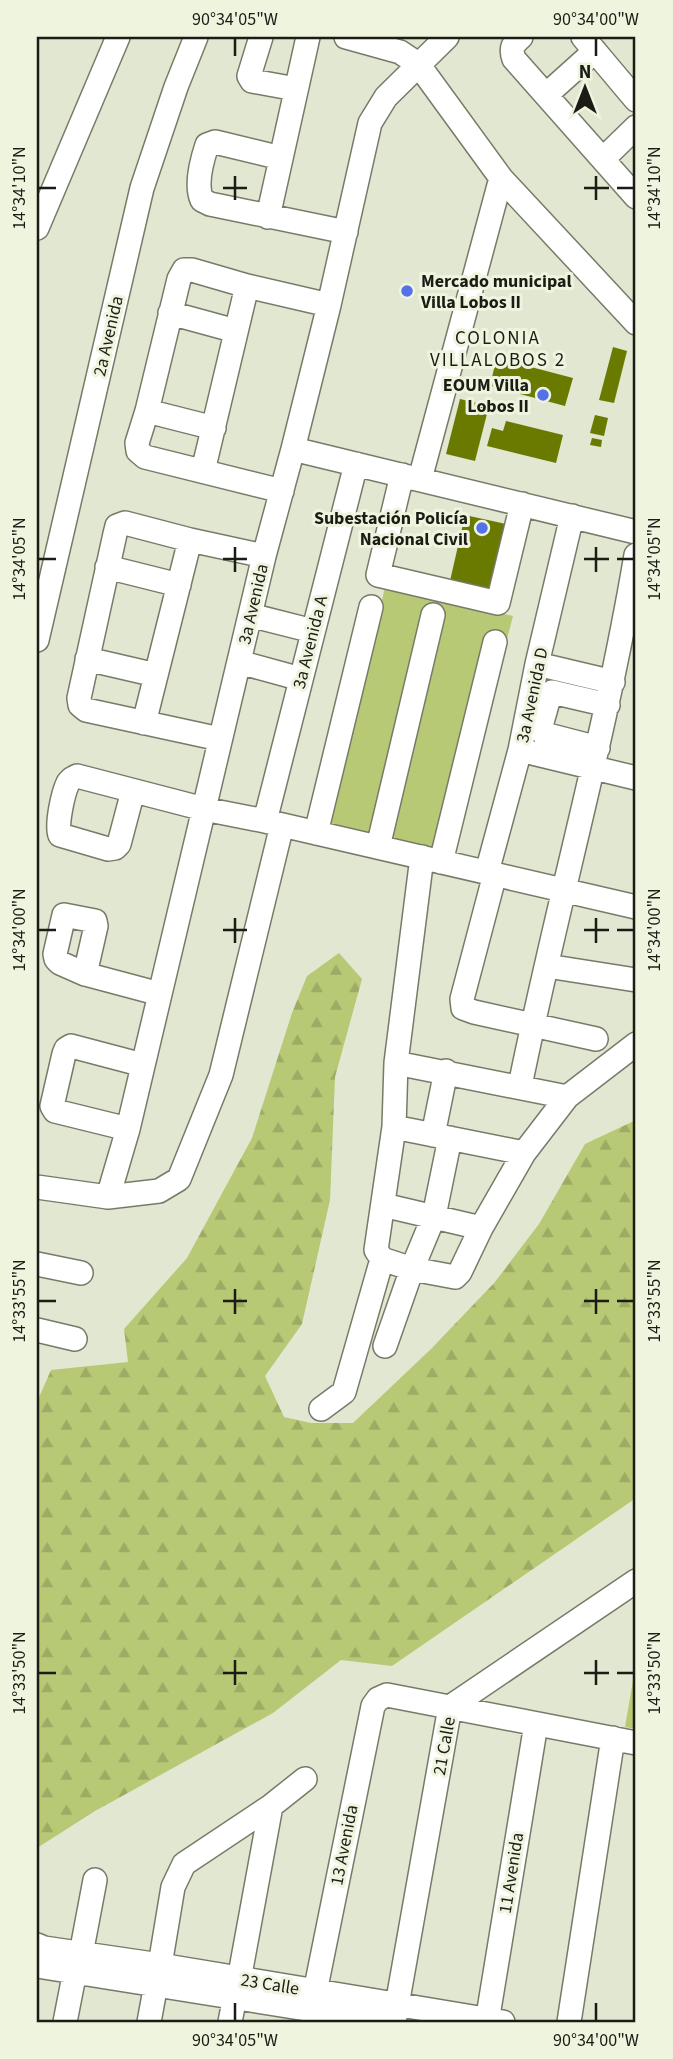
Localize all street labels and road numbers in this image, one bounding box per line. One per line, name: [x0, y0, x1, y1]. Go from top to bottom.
street label: 2a Avenida: [87, 293, 130, 379]
street label: 3a Avenida: [232, 561, 275, 647]
street label: 3a Avenida A: [287, 593, 334, 691]
street label: 3a Avenida D: [510, 645, 555, 745]
street label: 21 Calle: [427, 1715, 462, 1777]
street label: 13 Avenida: [324, 1803, 365, 1888]
street label: 11 Avenida: [493, 1831, 530, 1915]
street label: 23 Calle: [239, 1968, 301, 2001]

